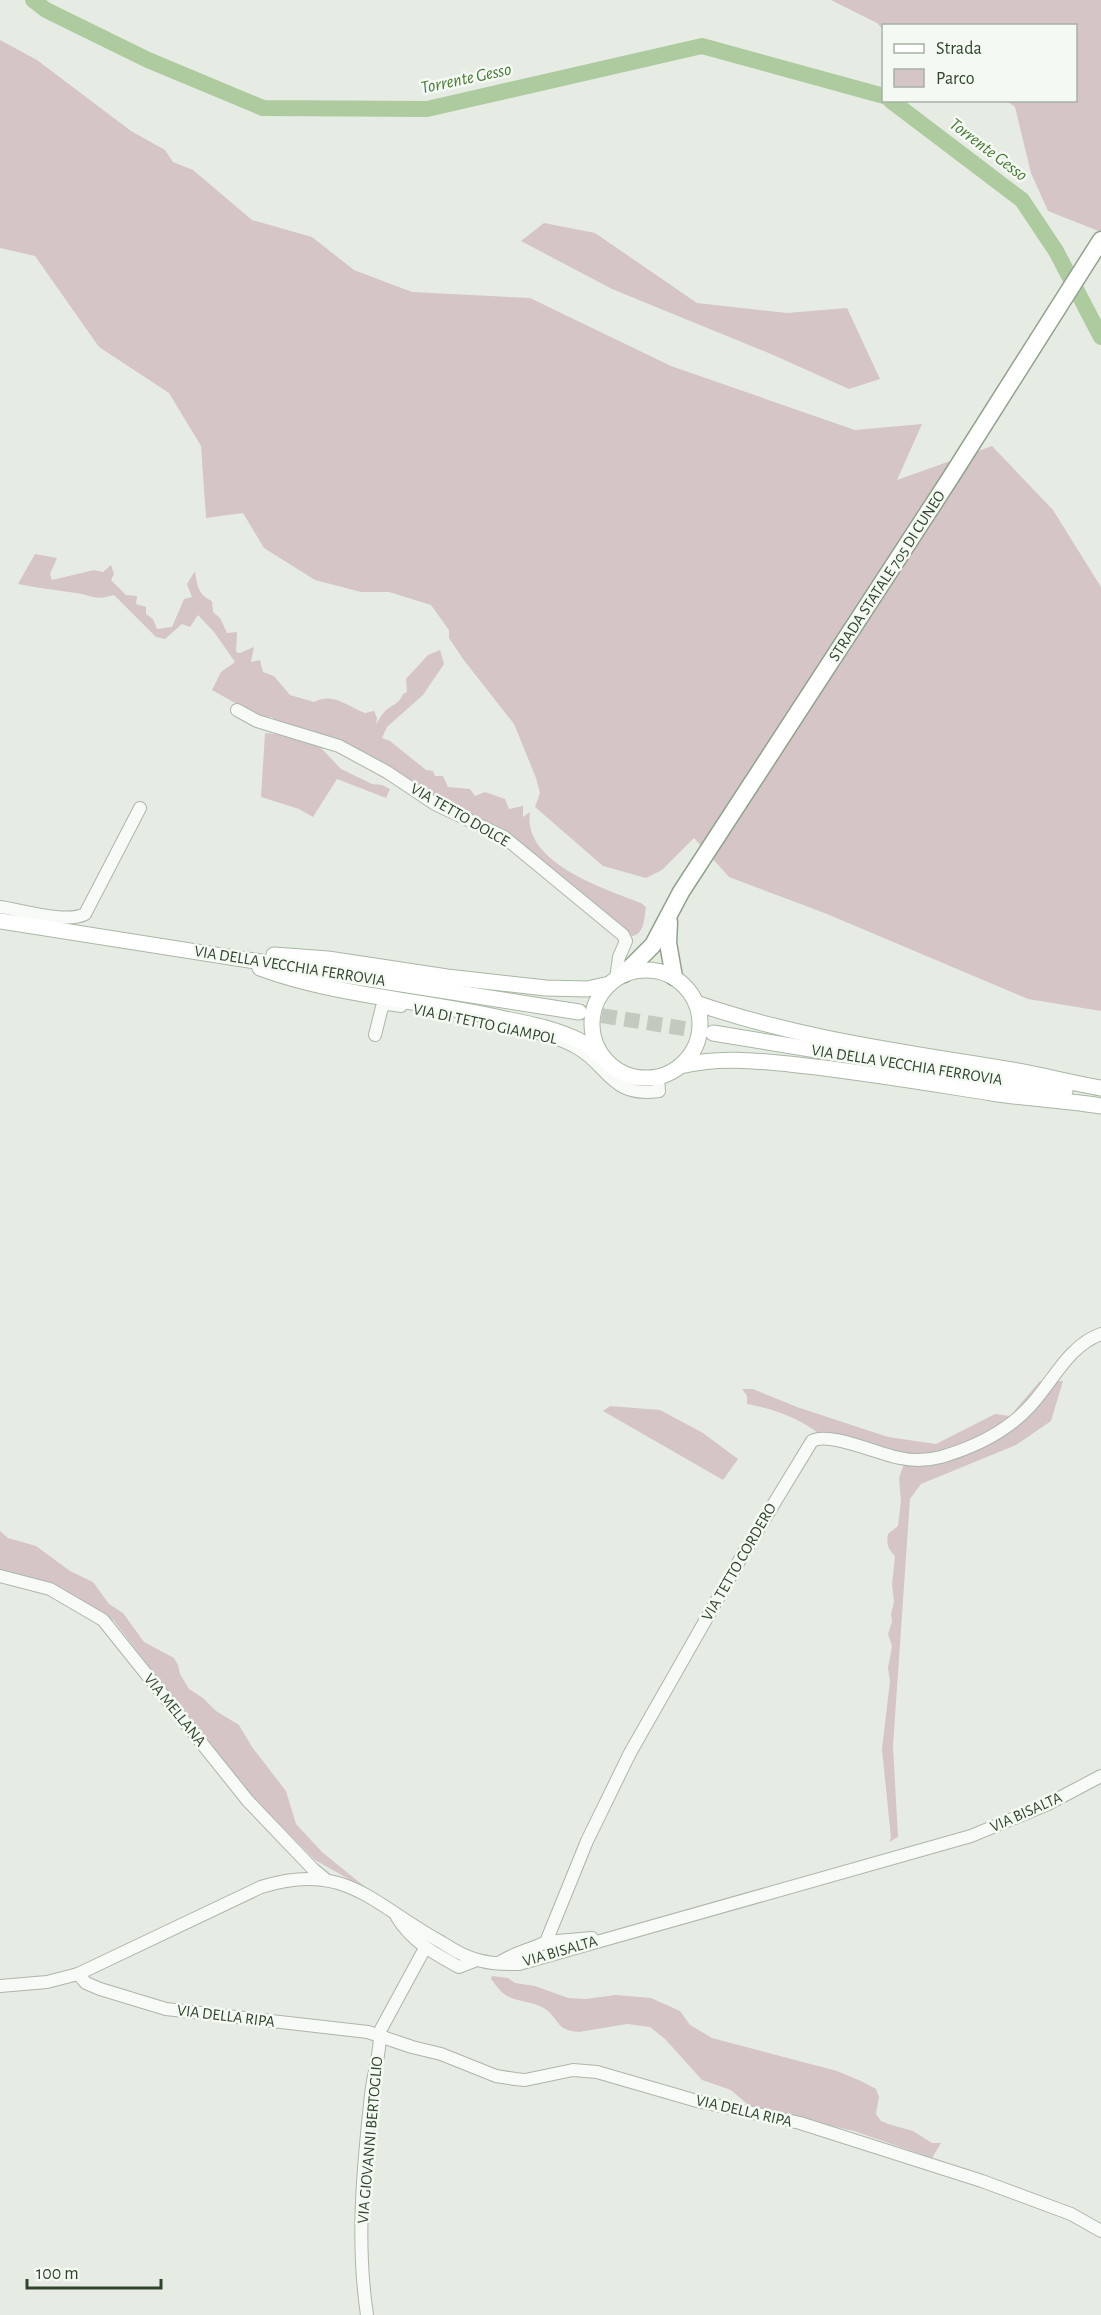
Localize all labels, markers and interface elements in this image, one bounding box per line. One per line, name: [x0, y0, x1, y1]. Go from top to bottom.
legend: [882, 24, 1077, 102]
text: Strada: [936, 40, 982, 58]
water label: Torrente Gesso: [419, 61, 513, 97]
text: Parco: [936, 70, 975, 88]
water label: Torrente Gesso: [946, 115, 1030, 185]
street label: STRADA STATALE 705 DI CUNEO: [826, 488, 948, 664]
street label: VIA TETTO DOLCE: [408, 780, 512, 850]
street label: VIA DELLA VECCHIA FERROVIA: [193, 943, 387, 989]
street label: VIA DI TETTO GIAMPOL: [412, 1001, 559, 1047]
street label: VIA DELLA VECCHIA FERROVIA: [810, 1042, 1004, 1088]
street label: VIA TETTO CORDERO: [699, 1500, 779, 1624]
street label: VIA MELLANA: [141, 1671, 209, 1749]
street label: VIA BISALTA: [988, 1789, 1064, 1835]
street label: VIA BISALTA: [521, 1933, 599, 1969]
street label: VIA DELLA RIPA: [176, 2002, 276, 2030]
street label: VIA GIOVANNI BERTOGLIO: [355, 2056, 385, 2224]
street label: VIA DELLA RIPA: [694, 2092, 794, 2130]
scale bar: [27, 2252, 160, 2290]
text: 100 m: [36, 2265, 79, 2283]

